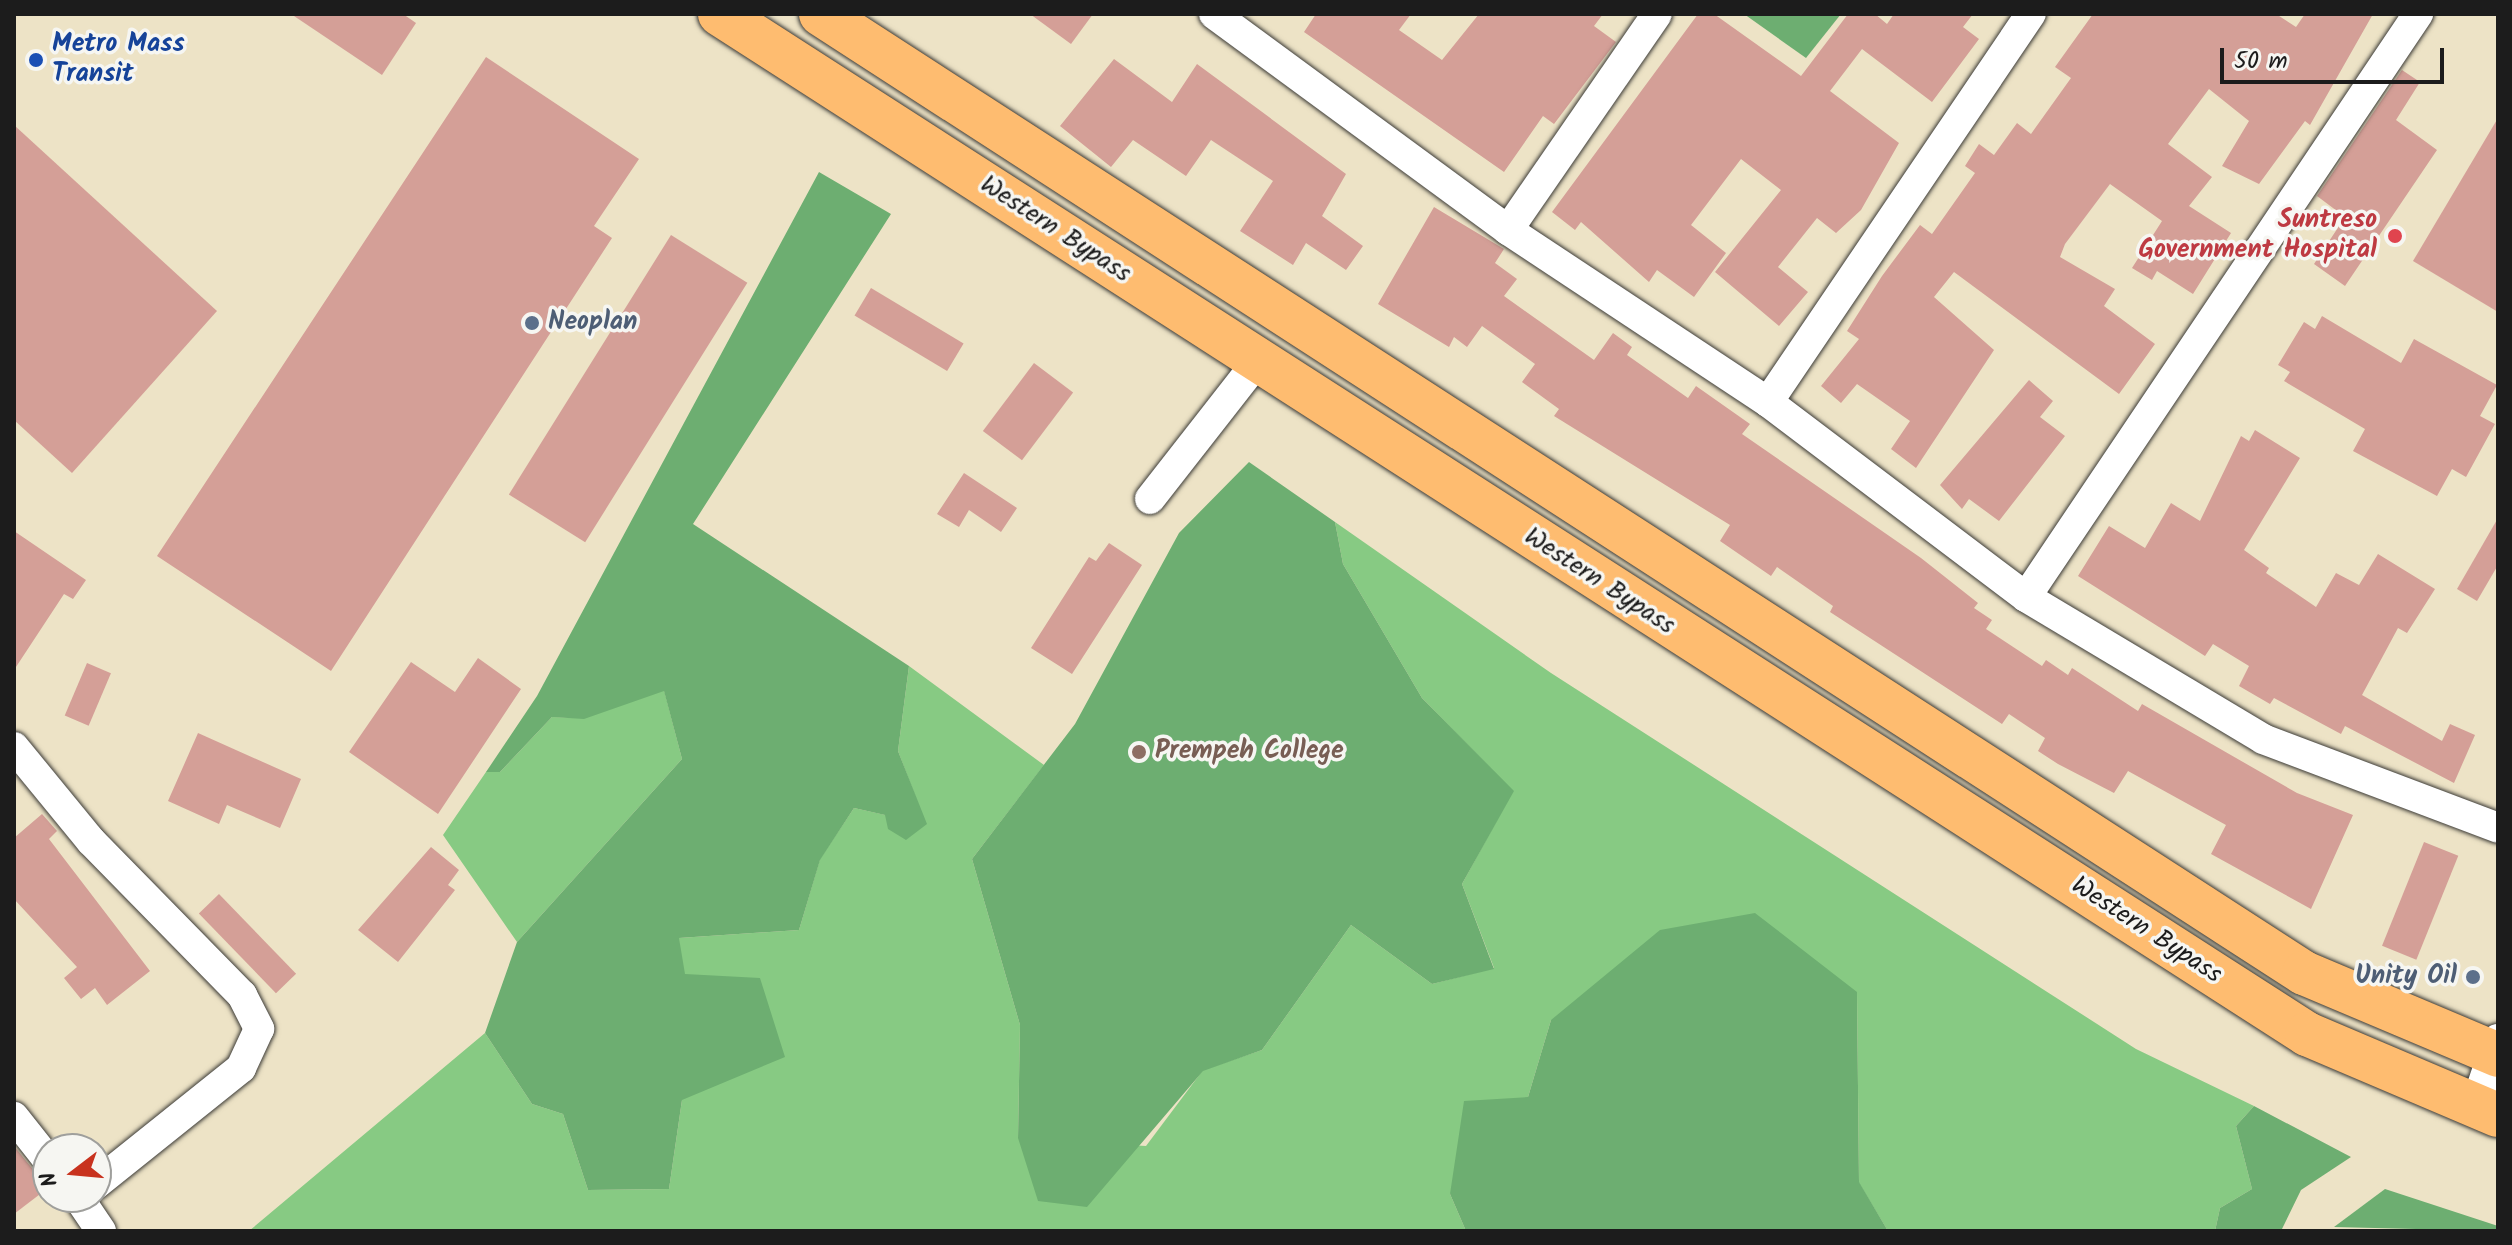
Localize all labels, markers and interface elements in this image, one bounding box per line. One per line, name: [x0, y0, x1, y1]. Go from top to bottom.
place label: Metro Mass Transit: [52, 29, 185, 90]
scale bar: [2224, 32, 2448, 82]
text: 50 m: [2234, 42, 2288, 81]
marker: Metro Mass Transit: [27, 51, 45, 69]
street label: Western Bypass: [974, 170, 1136, 290]
place label: Suntreso Government Hospital: [2138, 205, 2377, 266]
marker: Suntreso Government Hospital: [2384, 225, 2406, 247]
place label: Neoplan: [548, 307, 638, 339]
marker: Neoplan: [523, 314, 541, 332]
street label: Western Bypass: [1518, 522, 1680, 642]
place label: Prempeh College: [1155, 736, 1344, 768]
marker: Prempeh College: [1130, 743, 1148, 761]
street label: Western Bypass: [2065, 871, 2227, 991]
place label: Unity Oil: [2355, 961, 2457, 993]
marker: Unity Oil: [2464, 968, 2482, 986]
north arrow: [32, 1133, 112, 1213]
text: N: [32, 1168, 69, 1191]

